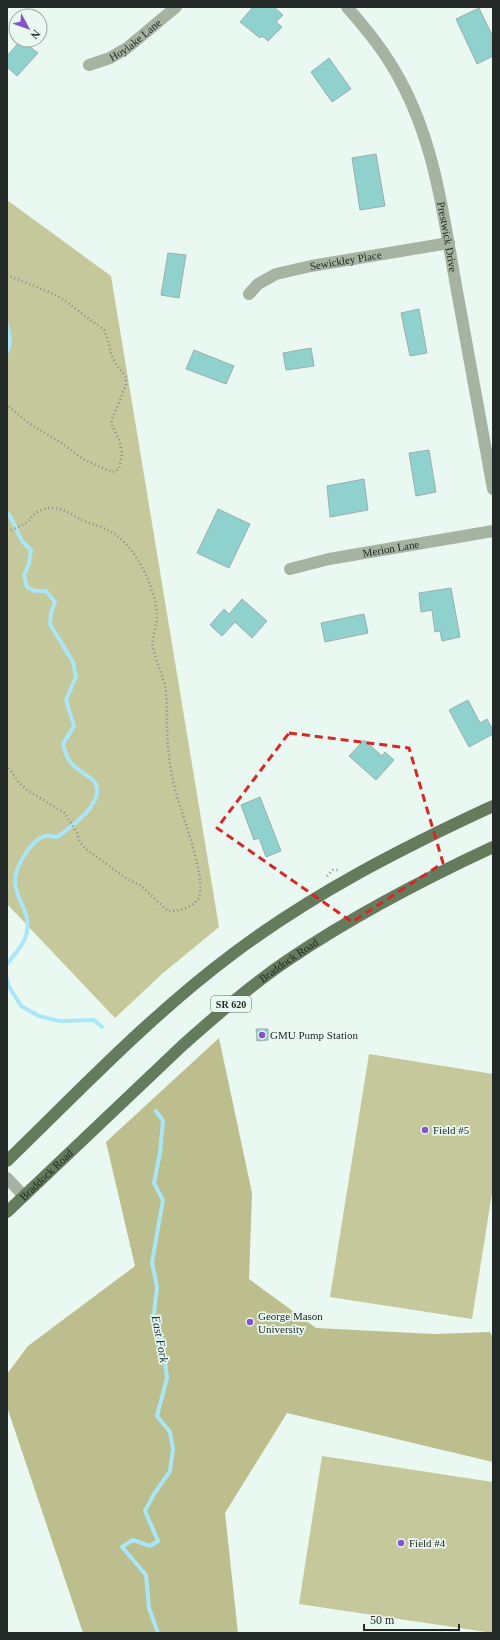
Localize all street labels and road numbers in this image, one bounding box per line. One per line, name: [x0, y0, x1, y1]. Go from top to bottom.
street label: Hoylake Lane: [107, 16, 163, 63]
street label: Prestwick Drive: [435, 201, 460, 273]
street label: Sewickley Place: [309, 248, 382, 272]
street label: Merion Lane: [362, 538, 420, 559]
street label: Braddock Road: [257, 936, 321, 985]
road number: SR 620: [211, 996, 251, 1012]
street label: Braddock Road: [17, 1146, 76, 1203]

